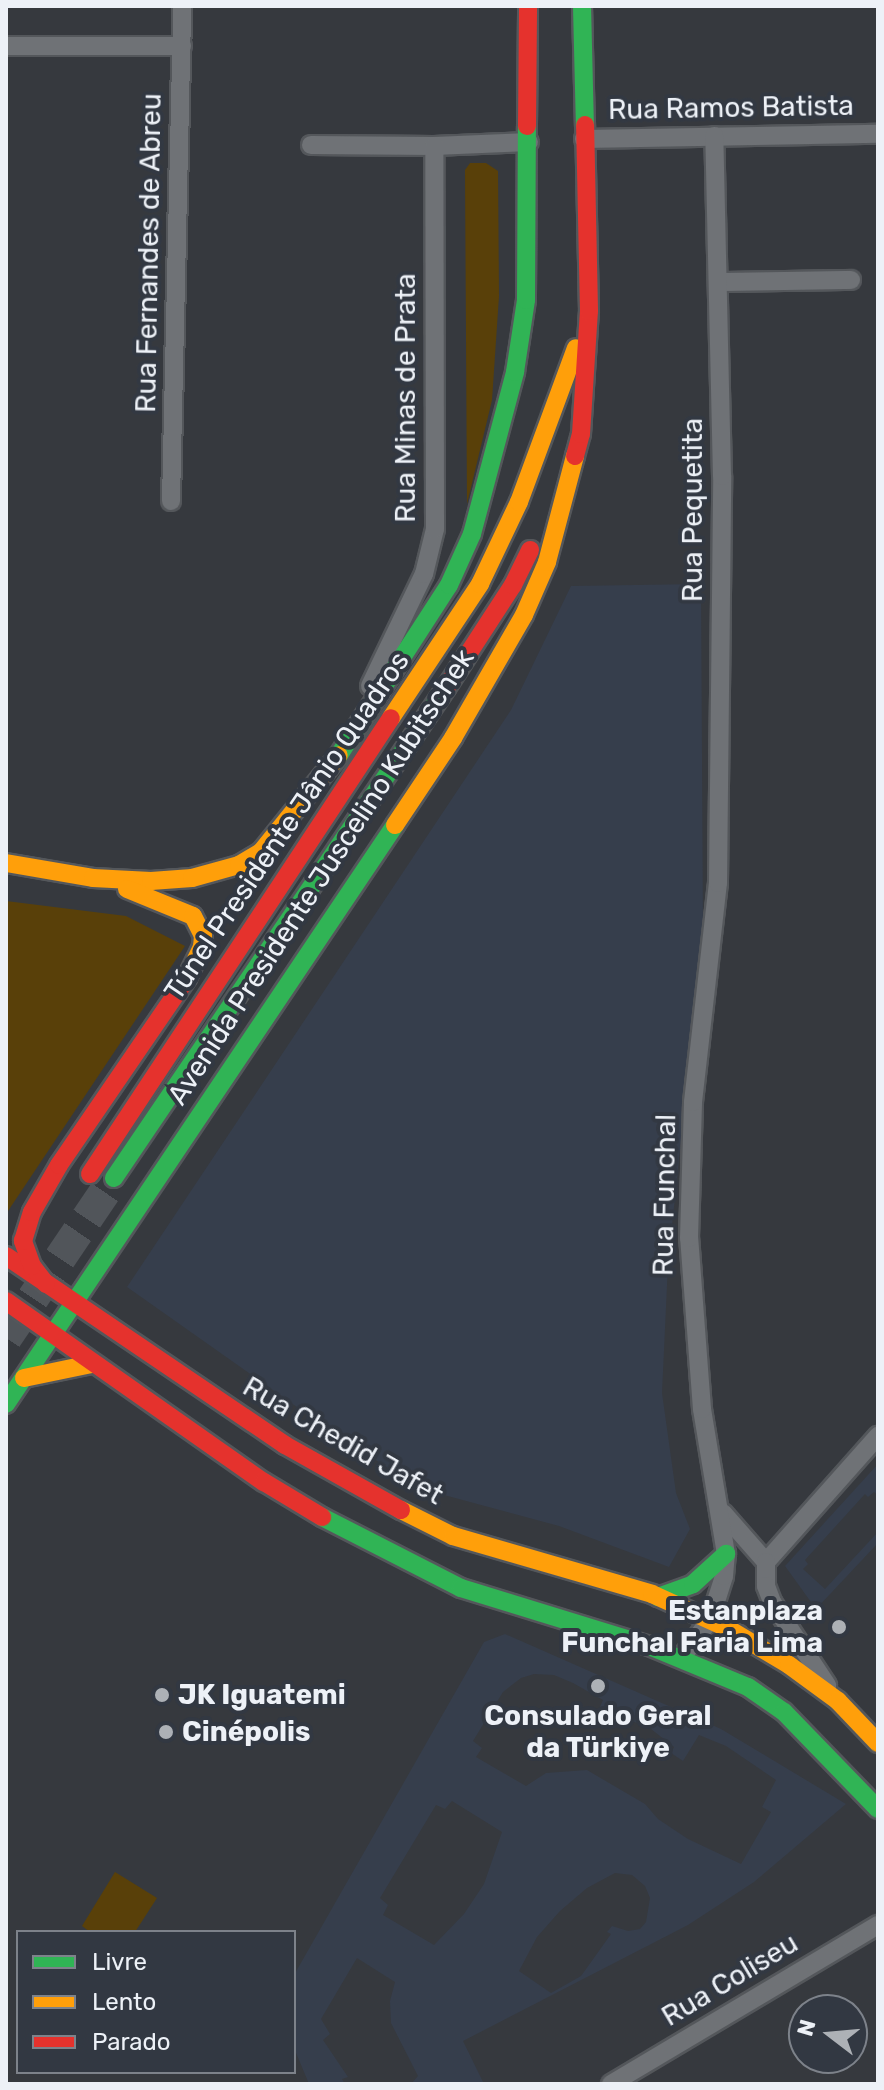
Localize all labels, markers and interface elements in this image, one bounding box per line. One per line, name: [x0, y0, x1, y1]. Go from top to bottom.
street label: Rua Ramos Batista: [608, 89, 854, 127]
street label: Rua Fernandes de Abreu: [129, 93, 169, 413]
street label: Rua Minas de Prata: [389, 273, 423, 523]
street label: Rua Pequetita: [676, 418, 710, 602]
street label: Avenida Presidente Juscelino Kubitschek: [161, 643, 481, 1111]
street label: Túnel Presidente Jânio Quadros: [158, 645, 416, 1007]
street label: Rua Funchal: [647, 1114, 683, 1276]
street label: Rua Chedid Jafet: [237, 1370, 449, 1512]
place label: Estanplaza Funchal Faria Lima: [561, 1594, 823, 1660]
marker: Estanplaza Funchal Faria Lima: [830, 1618, 848, 1636]
marker: Consulado Geral da Türkiye: [589, 1677, 607, 1695]
place label: JK Iguatemi: [178, 1678, 346, 1712]
marker: JK Iguatemi: [153, 1686, 171, 1704]
place label: Consulado Geral da Türkiye: [484, 1699, 712, 1765]
place label: Cinépolis: [182, 1715, 311, 1749]
marker: Cinépolis: [157, 1723, 175, 1741]
street label: Rua Coliseu: [656, 1926, 804, 2034]
legend: [16, 1930, 296, 2074]
text: Livre: [92, 1948, 147, 1976]
text: Lento: [92, 1988, 156, 2016]
north arrow: [788, 1994, 868, 2074]
text: N: [791, 2016, 822, 2039]
text: Parado: [92, 2028, 171, 2056]

